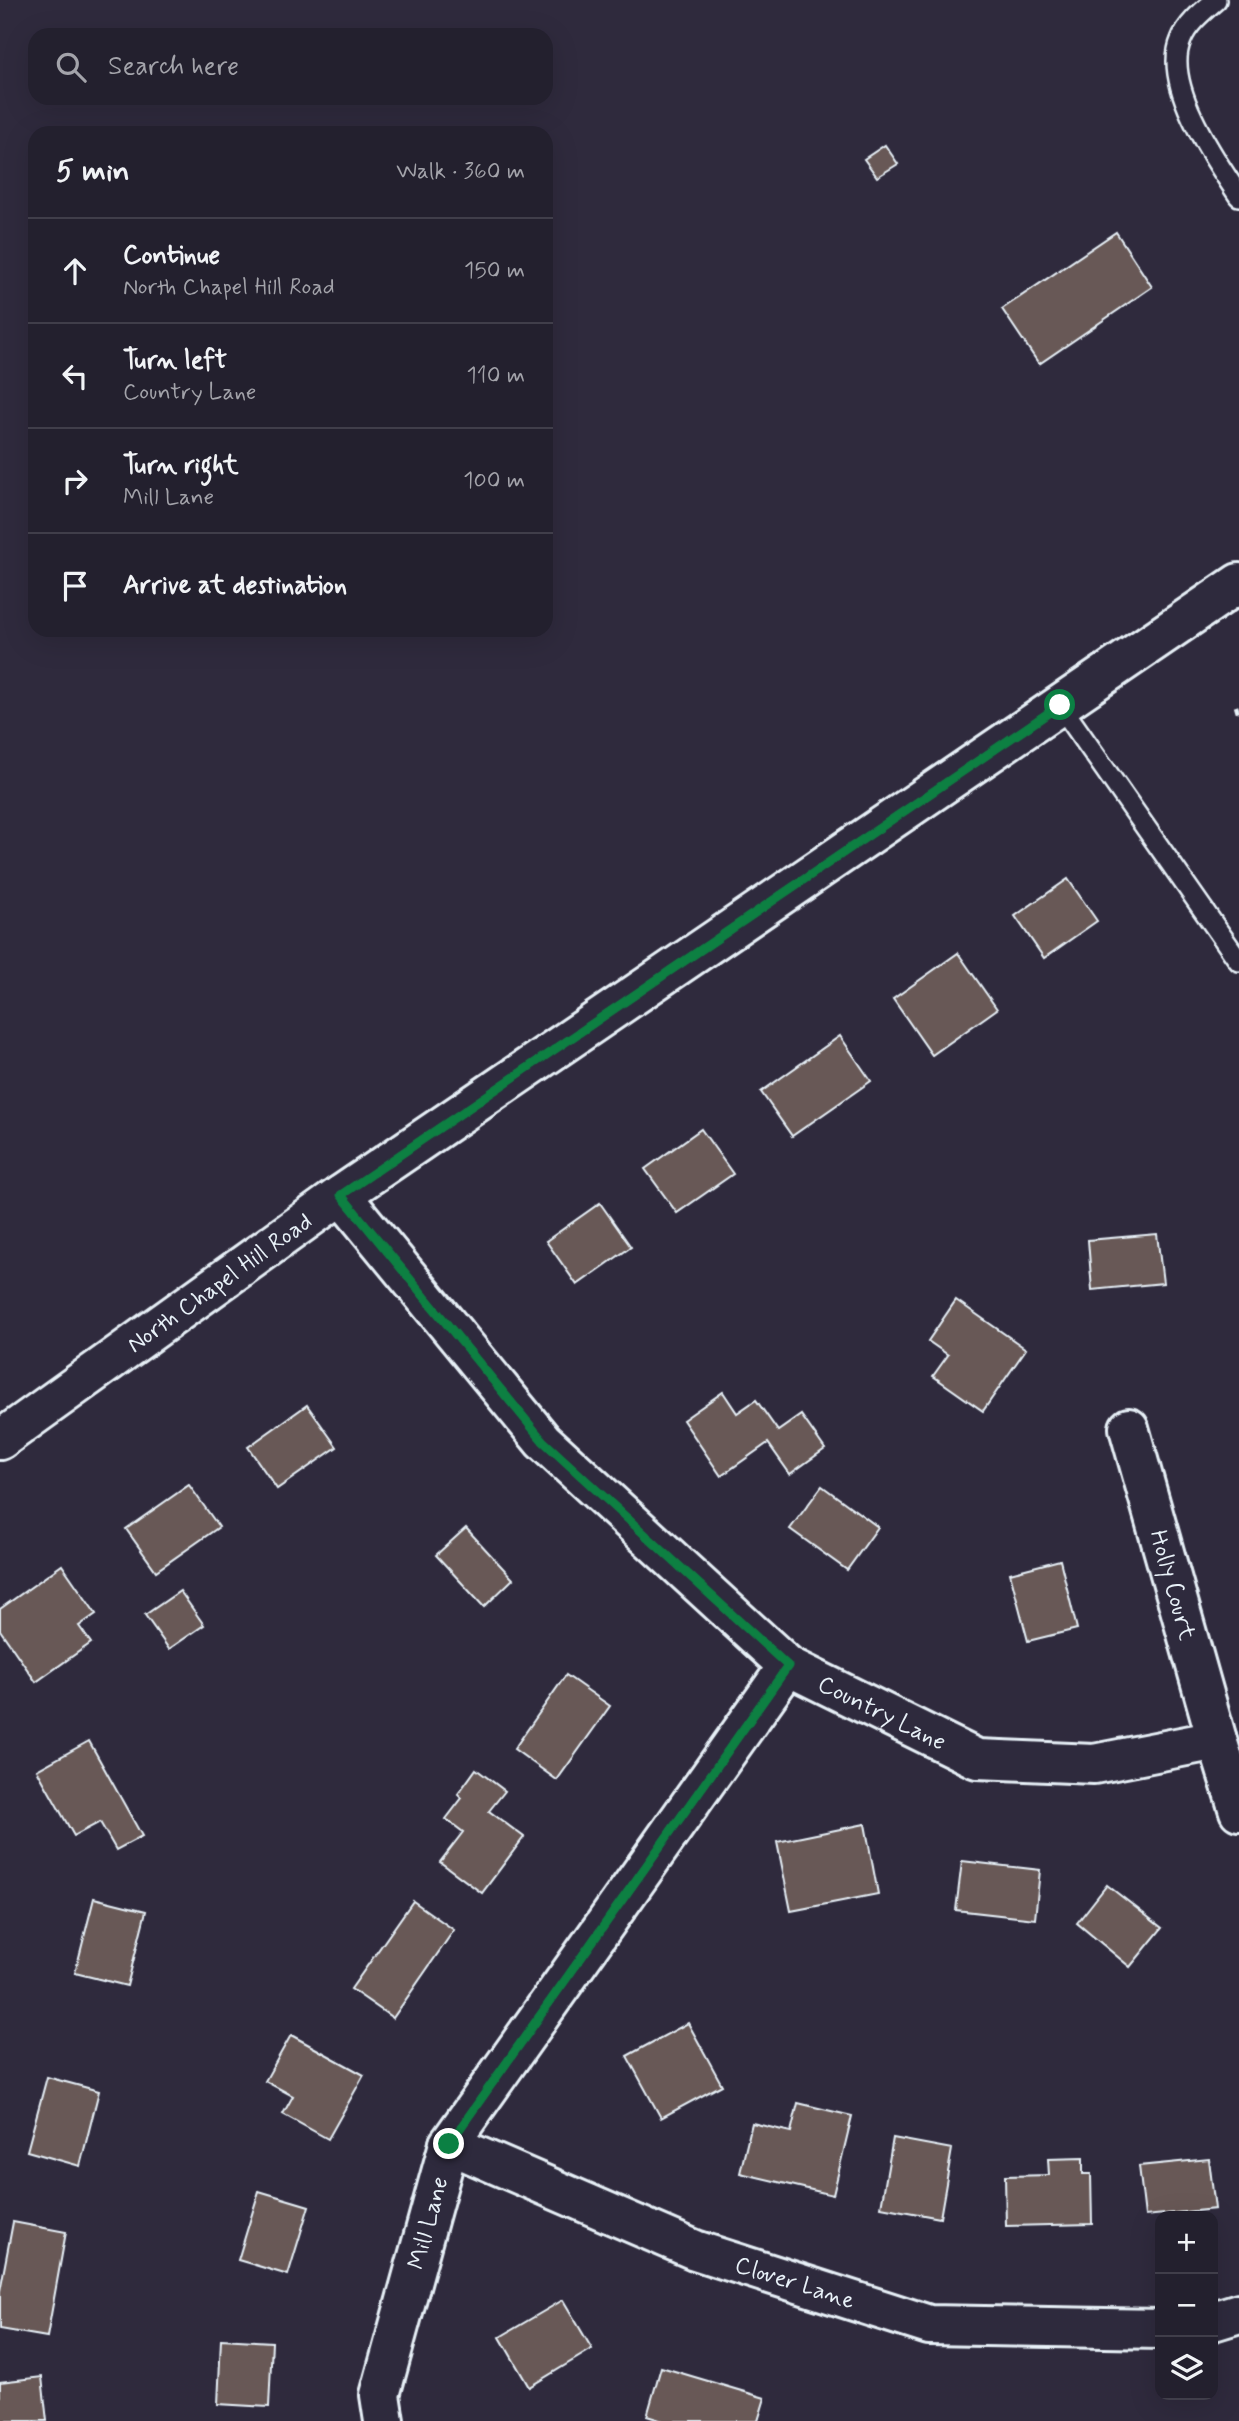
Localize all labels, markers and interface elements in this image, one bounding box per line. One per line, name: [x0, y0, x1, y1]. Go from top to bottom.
search box: [28, 28, 553, 105]
icon: search: [52, 48, 90, 86]
text: Search here: [108, 50, 239, 84]
text: 5 min: [56, 152, 130, 191]
text: Walk · 360 m: [396, 157, 525, 187]
text: Continue: [123, 239, 220, 273]
icon: ahead: [56, 252, 94, 290]
text: 150 m: [464, 256, 525, 286]
text: North Chapel Hill Road: [123, 273, 335, 303]
text: Turn left: [123, 344, 227, 378]
icon: left: [56, 357, 94, 395]
text: 110 m: [466, 361, 525, 391]
text: Country Lane: [123, 378, 256, 408]
text: Turn right: [123, 449, 239, 483]
icon: right: [56, 462, 94, 500]
text: 100 m: [463, 466, 525, 496]
text: Mill Lane: [123, 483, 214, 513]
icon: arrive: [56, 567, 94, 605]
text: Arrive at destination: [123, 569, 347, 603]
route start: [1044, 689, 1075, 720]
street label: North Chapel Hill Road: [121, 1207, 319, 1361]
street label: Holly Court: [1142, 1527, 1202, 1644]
street label: Country Lane: [812, 1669, 951, 1758]
route end: [433, 2128, 464, 2159]
street label: Mill Lane: [401, 2173, 456, 2273]
map controls: [1155, 2211, 1218, 2400]
button: +: [1155, 2211, 1218, 2274]
street label: Clover Lane: [731, 2250, 859, 2317]
button: −: [1155, 2274, 1218, 2337]
button: layers: [1155, 2337, 1218, 2400]

